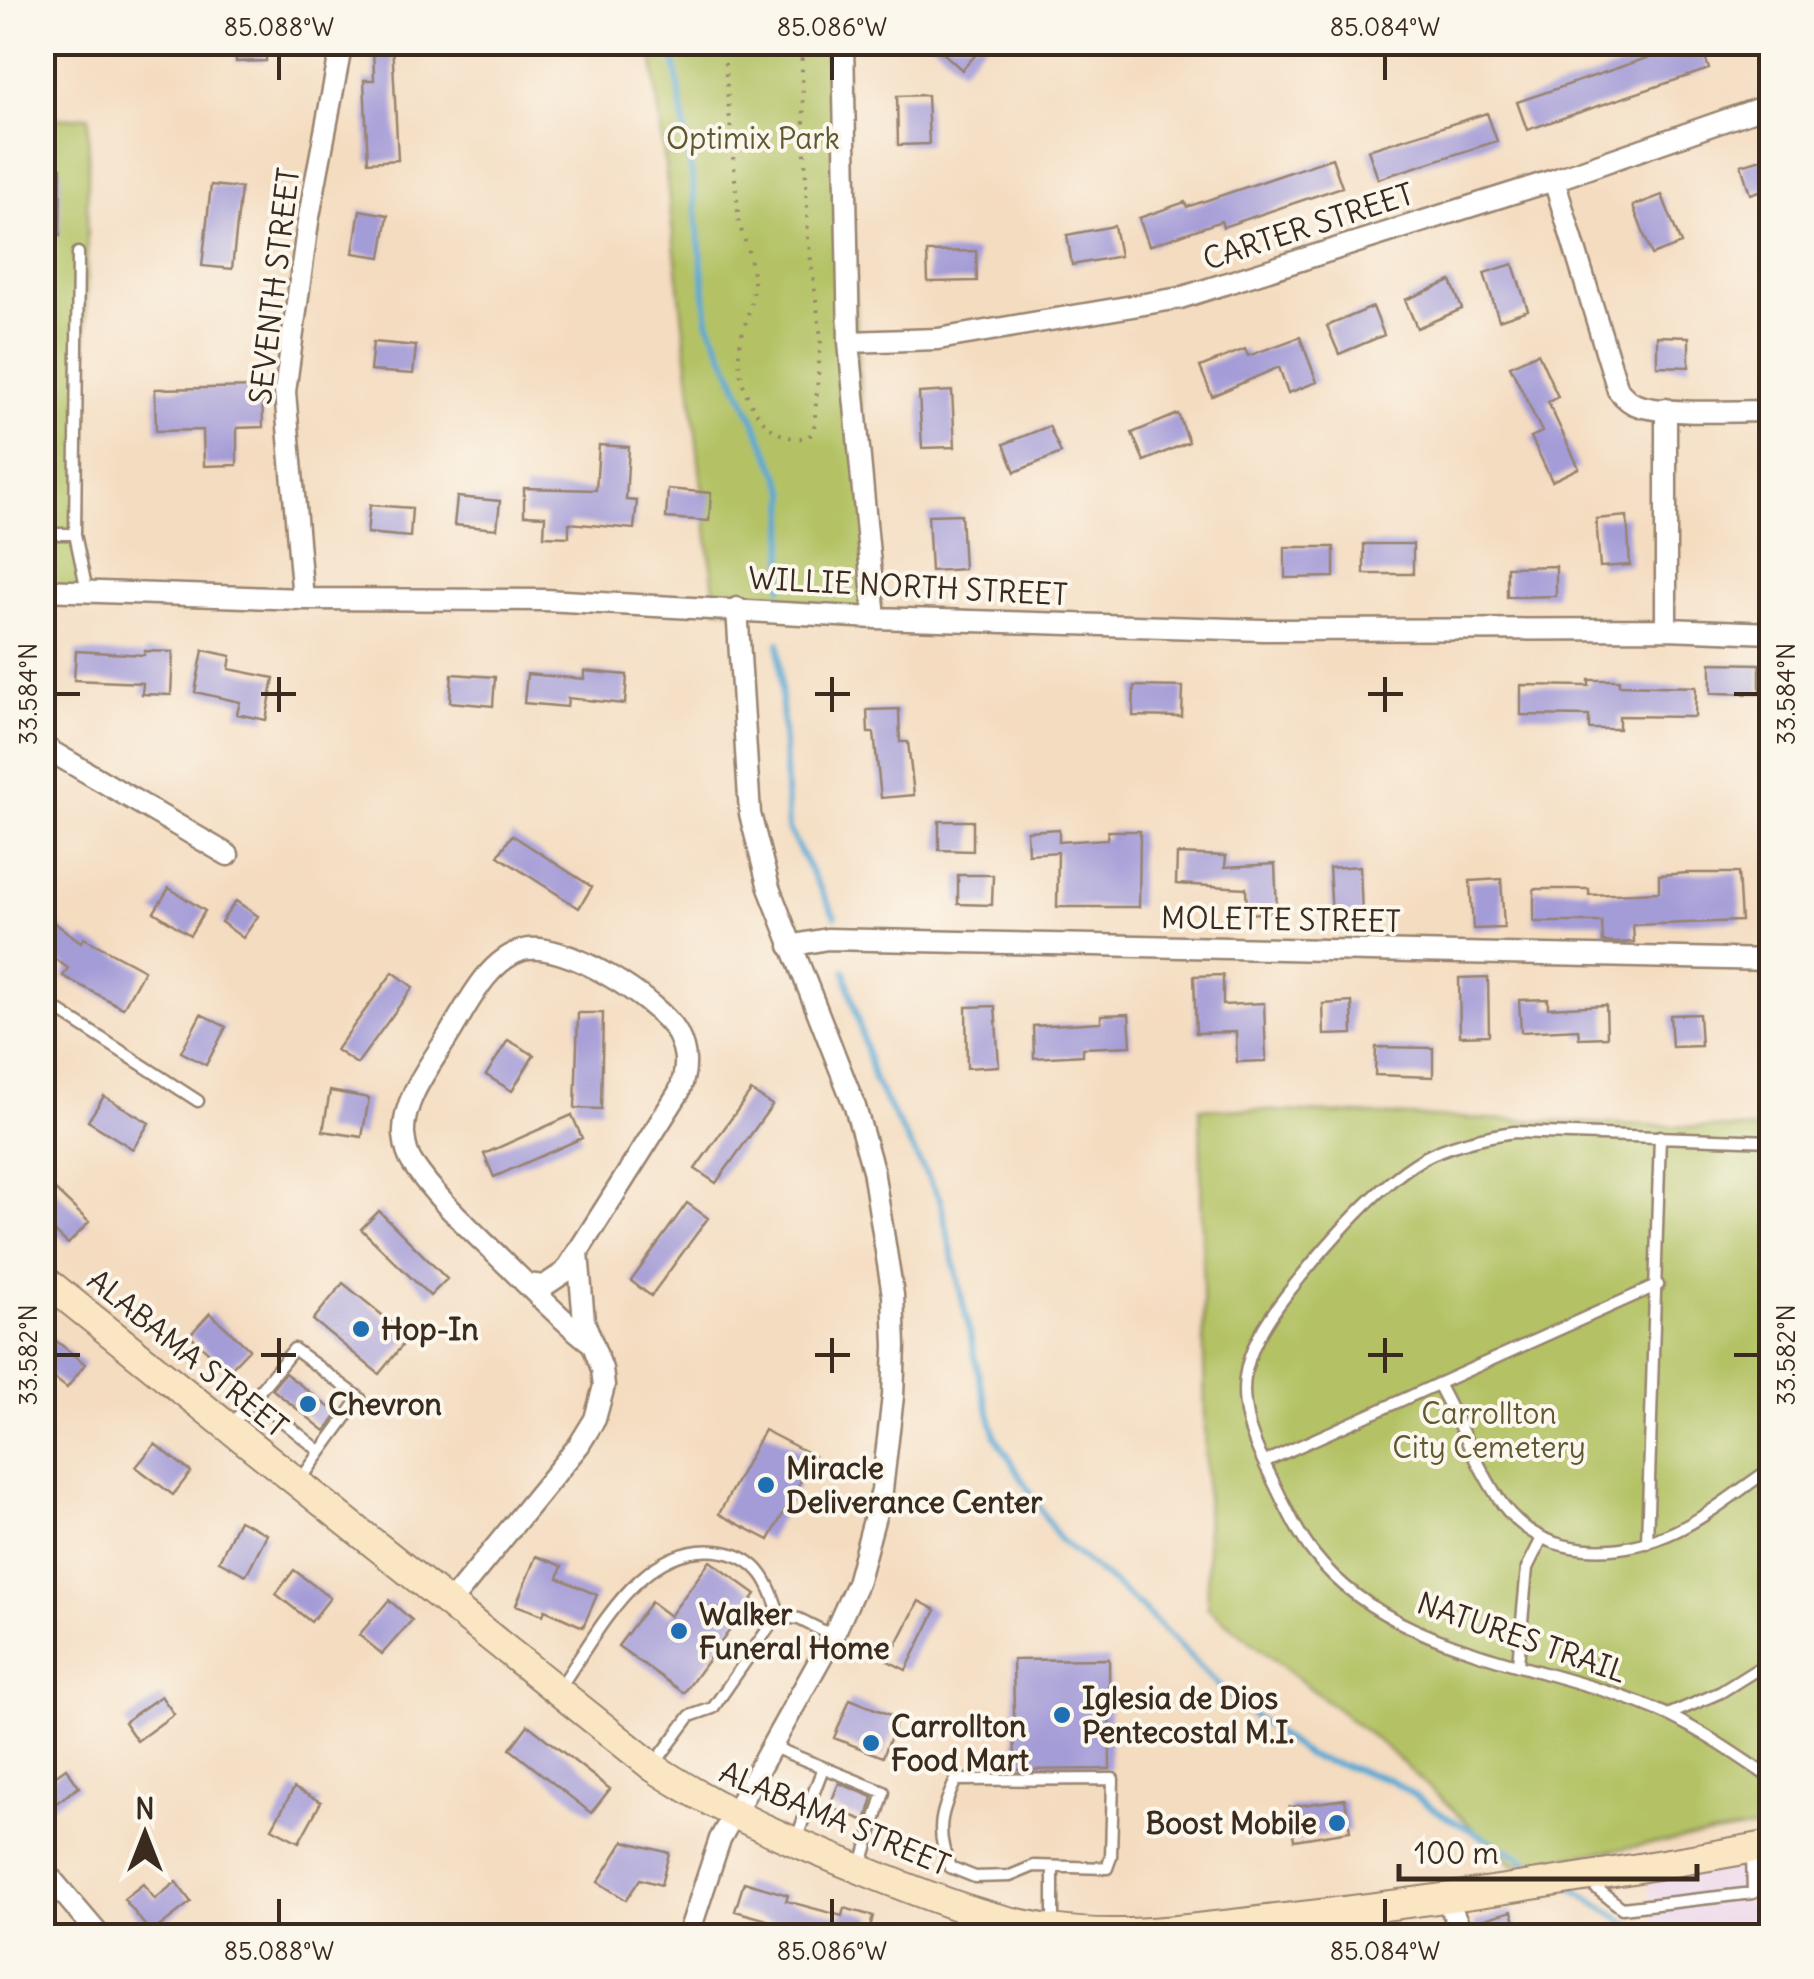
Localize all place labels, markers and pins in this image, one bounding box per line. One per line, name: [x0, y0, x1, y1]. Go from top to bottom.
place label: Hop-In: [381, 1310, 479, 1348]
marker: Hop-In: [350, 1318, 372, 1340]
place label: Chevron: [328, 1385, 442, 1423]
marker: Chevron: [297, 1393, 319, 1415]
place label: Miracle Deliverance Center: [786, 1449, 1043, 1521]
marker: Miracle Deliverance Center: [755, 1474, 777, 1496]
place label: Walker Funeral Home: [699, 1595, 890, 1667]
marker: Walker Funeral Home: [668, 1620, 690, 1642]
place label: Iglesia de Dios Pentecostal M.I.: [1082, 1679, 1295, 1751]
marker: Iglesia de Dios Pentecostal M.I.: [1051, 1704, 1073, 1726]
place label: Carrollton Food Mart: [891, 1707, 1029, 1779]
marker: Carrollton Food Mart: [860, 1732, 882, 1754]
place label: Boost Mobile: [1146, 1804, 1317, 1842]
marker: Boost Mobile: [1326, 1812, 1348, 1834]

